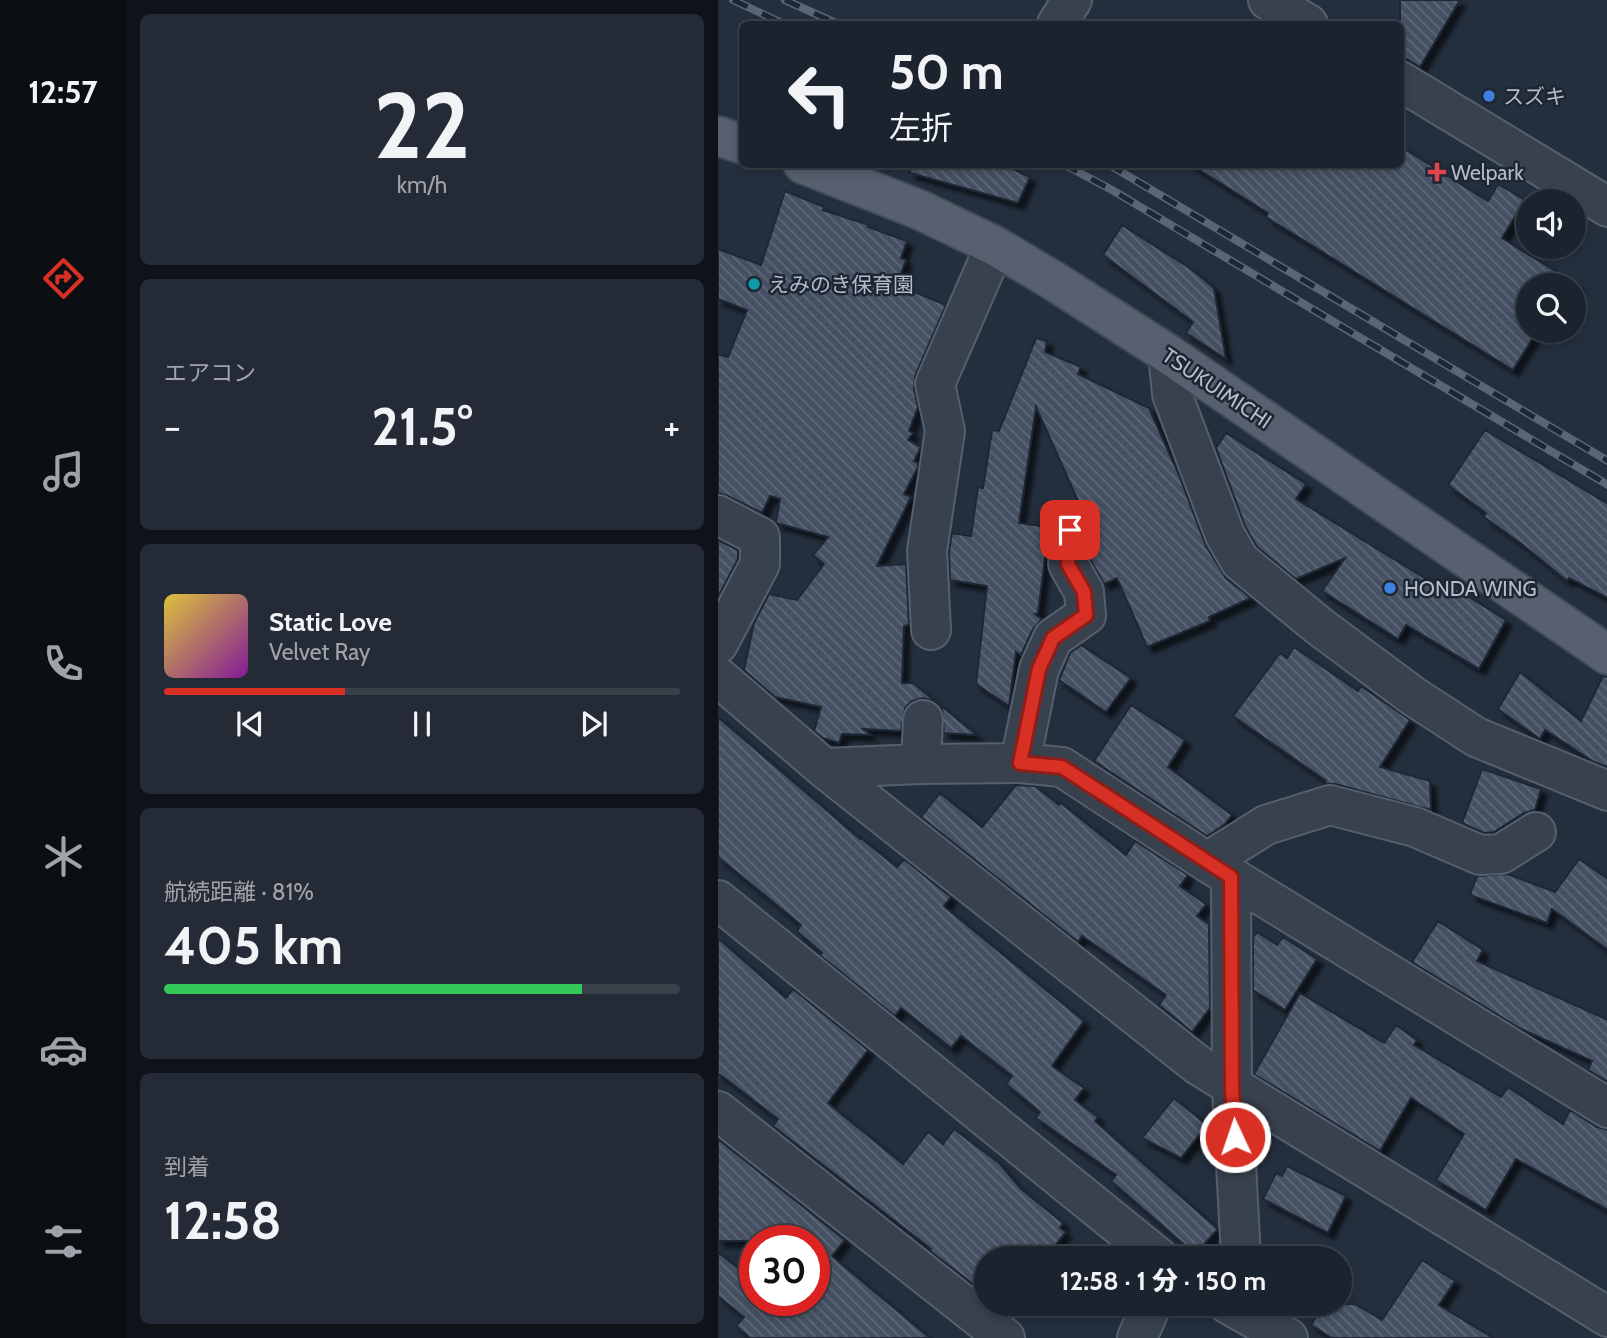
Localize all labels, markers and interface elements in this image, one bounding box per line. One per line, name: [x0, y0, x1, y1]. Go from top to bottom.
text: 50 m: [889, 42, 1004, 101]
icon: left: [774, 49, 865, 140]
text: 22: [374, 70, 470, 181]
text: 12:57: [28, 72, 98, 111]
place label: スズキ: [1503, 84, 1566, 109]
marker: スズキ: [1481, 88, 1497, 104]
text: 左折: [889, 108, 953, 147]
place label: Welpark: [1451, 160, 1524, 185]
marker: Welpark: [1429, 164, 1445, 180]
text: km/h: [397, 171, 447, 199]
map controls: [1516, 189, 1586, 343]
button: sound: [1516, 189, 1586, 259]
icon: directions: [39, 254, 88, 303]
place label: えみのき保育園: [768, 272, 914, 297]
button: search: [1516, 273, 1586, 343]
marker: えみのき保育園: [746, 276, 762, 292]
street label: TSUKUIMICHI: [1158, 342, 1276, 434]
text: エアコン: [164, 359, 256, 387]
text: 21.5°: [371, 395, 473, 458]
text: −: [164, 403, 181, 450]
text: +: [663, 403, 680, 450]
icon: music: [39, 447, 88, 496]
pin: [1040, 500, 1100, 560]
icon: arrive: [1051, 511, 1089, 549]
place label: HONDA WING: [1404, 576, 1537, 601]
marker: HONDA WING: [1382, 580, 1398, 596]
text: Static Love: [269, 606, 392, 638]
text: Velvet Ray: [269, 638, 370, 666]
icon: phone: [39, 639, 88, 688]
icon: previous: [231, 705, 269, 743]
icon: pause: [403, 705, 441, 743]
icon: next: [575, 705, 613, 743]
icon: climate: [39, 832, 88, 881]
text: 航続距離 · 81%: [164, 878, 314, 906]
text: 405 km: [164, 914, 343, 977]
icon: car: [39, 1025, 88, 1074]
position arrow: [1198, 1100, 1272, 1174]
text: 到着: [164, 1153, 210, 1181]
text: 12:58: [164, 1189, 282, 1252]
icon: filters: [39, 1217, 88, 1266]
speed limit sign: 30: [739, 1225, 830, 1316]
text: 12:58 · 1 分 · 150 m: [1060, 1265, 1266, 1297]

